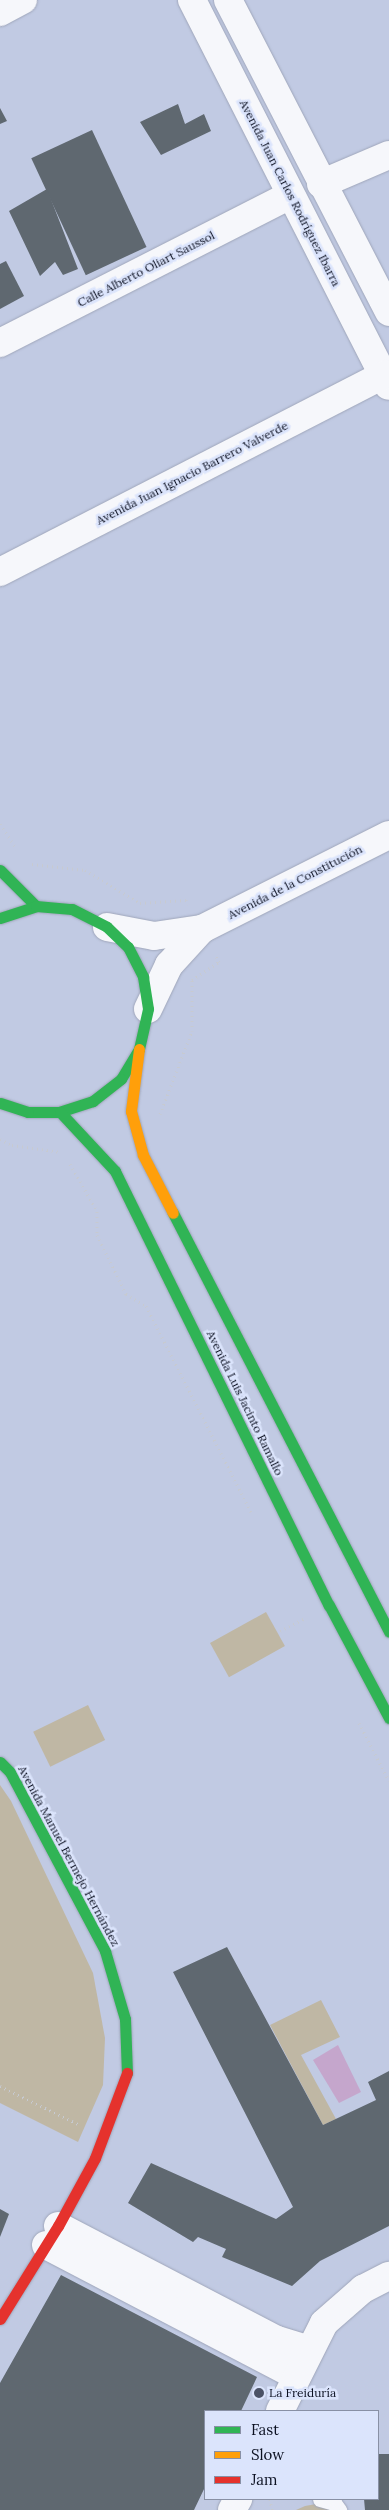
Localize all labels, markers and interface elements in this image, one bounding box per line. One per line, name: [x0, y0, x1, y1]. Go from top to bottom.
street label: Avenida Juan Carlos Rodríguez Ibarra: [236, 97, 344, 289]
street label: Calle Alberto Oliart Saussol: [75, 228, 217, 310]
street label: Avenida Juan Ignacio Barrero Valverde: [94, 418, 290, 528]
street label: Avenida de la Constitución: [225, 842, 365, 922]
street label: Avenida Luis Jacinto Ramallo: [204, 1328, 286, 1478]
street label: Avenida Manuel Bermejo Hernández: [15, 1763, 123, 1949]
place label: La Freiduría: [269, 2386, 336, 2400]
marker: La Freiduría: [253, 2387, 265, 2399]
legend: [204, 2410, 379, 2500]
text: Fast: [251, 2420, 279, 2439]
text: Slow: [251, 2445, 284, 2464]
text: Jam: [251, 2470, 278, 2489]

